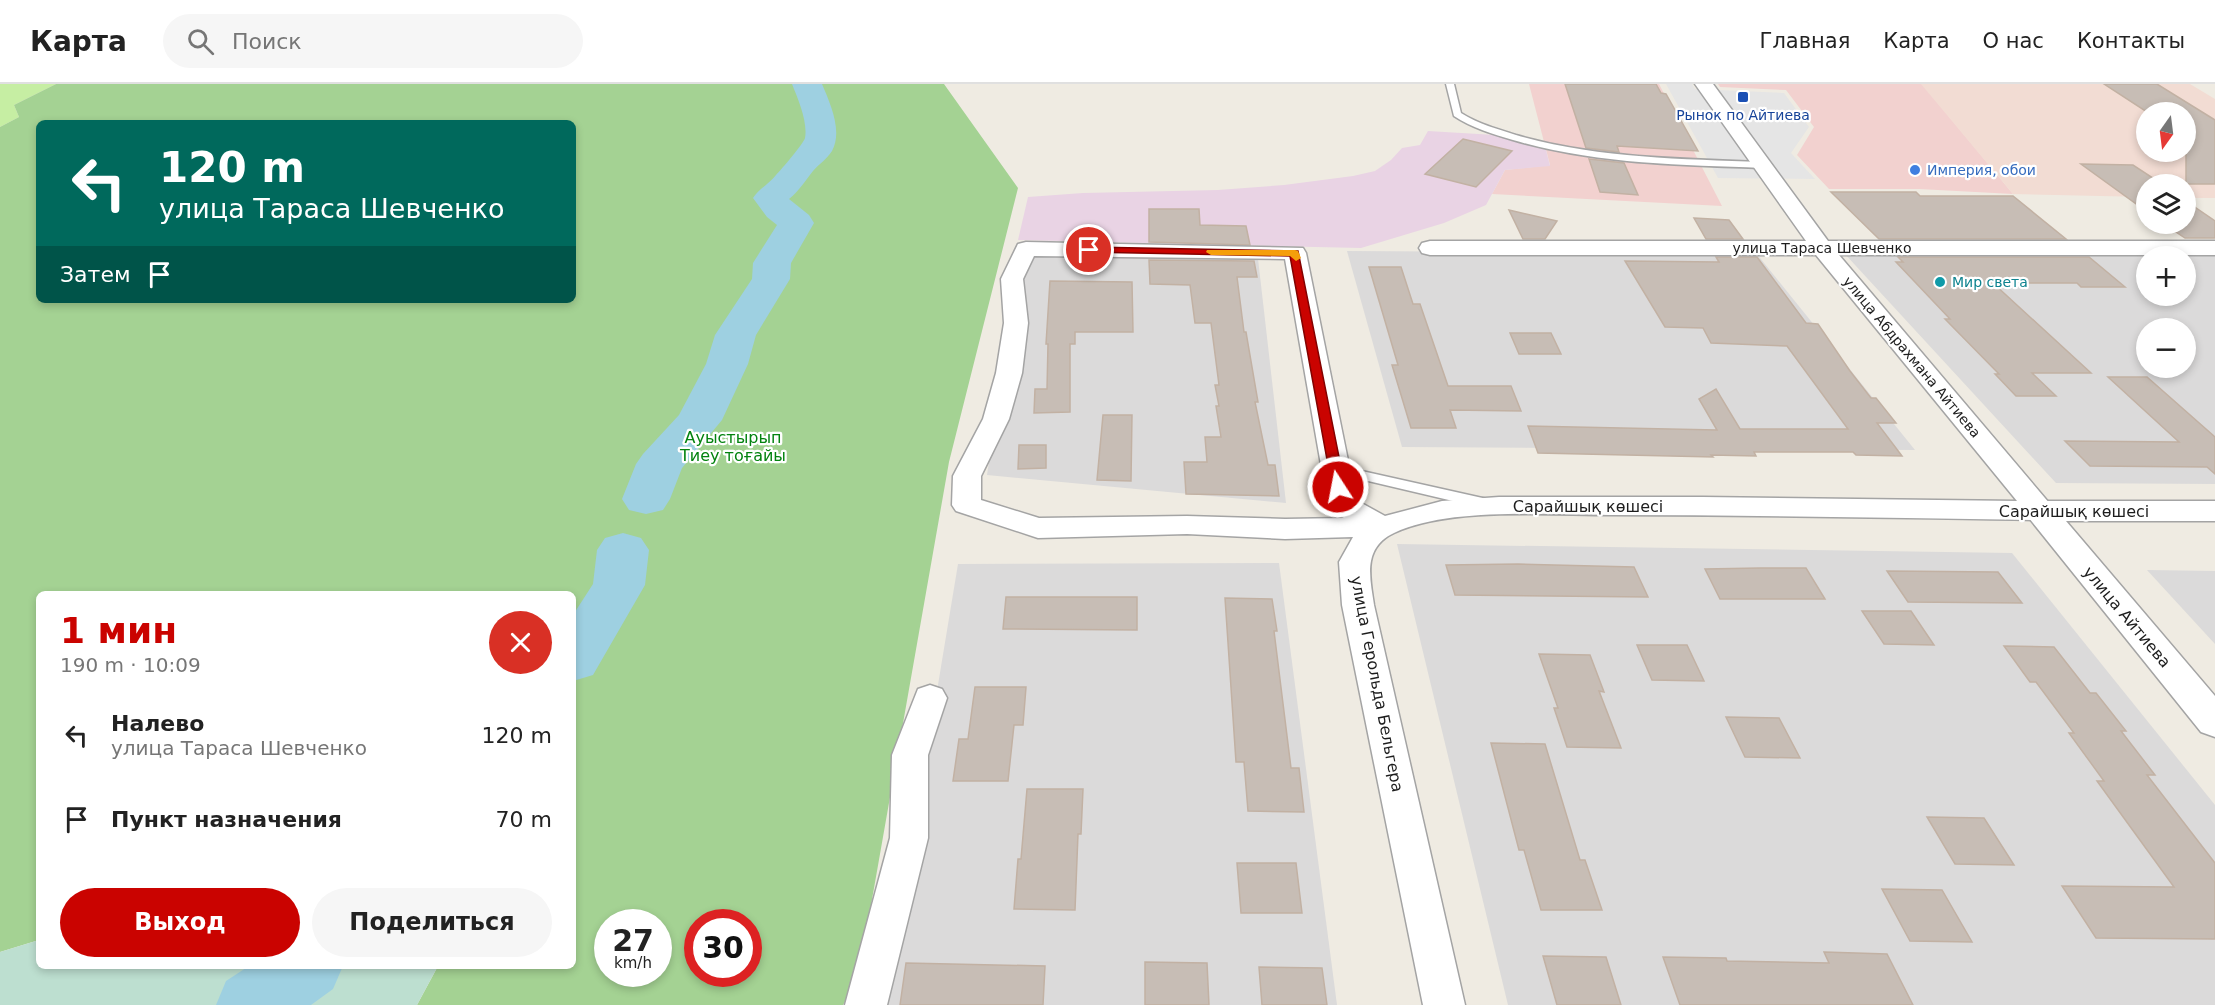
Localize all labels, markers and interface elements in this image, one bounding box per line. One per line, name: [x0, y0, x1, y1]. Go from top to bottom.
search box: [163, 14, 583, 68]
text: Карта: [30, 25, 127, 58]
icon: search: [184, 25, 217, 58]
text: Поиск: [232, 29, 302, 54]
text: Главная: [1760, 29, 1850, 53]
text: Карта: [1883, 29, 1950, 53]
text: О нас: [1983, 29, 2044, 53]
text: Контакты: [2077, 29, 2185, 53]
marker: Рынок по Айтиева: [1736, 90, 1750, 104]
north arrow: [2136, 102, 2196, 162]
map controls: [2136, 102, 2196, 378]
place label: Рынок по Айтиева: [1676, 107, 1810, 123]
text: 120 m: [159, 143, 305, 192]
icon: left: [60, 144, 138, 222]
place label: Империя, обои: [1927, 162, 2036, 178]
marker: Империя, обои: [1908, 163, 1922, 177]
button: layers: [2136, 174, 2196, 234]
text: улица Тараса Шевченко: [159, 193, 504, 224]
pin: [1063, 224, 1114, 275]
icon: arrive: [1072, 233, 1105, 266]
street label: улица Тараса Шевченко: [1732, 240, 1912, 256]
button: +: [2136, 246, 2196, 306]
icon: arrive: [143, 258, 176, 291]
text: Затем: [60, 262, 131, 287]
street label: улица Абдрахмана Айтиева: [1840, 273, 1984, 441]
place label: Мир света: [1952, 274, 2028, 290]
marker: Мир света: [1933, 275, 1947, 289]
button: −: [2136, 318, 2196, 378]
park label: Ауыстырып Тиеу тоғайы: [679, 428, 786, 465]
position arrow: [1306, 455, 1370, 519]
street label: Сарайшық көшесі: [1513, 497, 1663, 516]
street label: Сарайшық көшесі: [1999, 502, 2149, 521]
street label: улица Айтиева: [2079, 563, 2175, 671]
street label: улица Герольда Бельгера: [1347, 574, 1407, 794]
text: 1 мин: [60, 610, 177, 651]
button: close: [489, 611, 552, 674]
text: 190 m · 10:09: [60, 653, 201, 677]
text: Налево: [111, 711, 204, 736]
icon: left: [60, 719, 93, 752]
text: 120 m: [482, 723, 552, 748]
text: улица Тараса Шевченко: [111, 736, 367, 760]
icon: arrive: [60, 803, 93, 836]
text: Пункт назначения: [111, 807, 342, 832]
text: 70 m: [496, 807, 552, 832]
button: Выход: [60, 888, 300, 957]
button: Поделиться: [312, 888, 552, 957]
speed limit sign: 30: [684, 909, 762, 987]
text: 27: [612, 923, 654, 958]
text: km/h: [614, 954, 652, 972]

